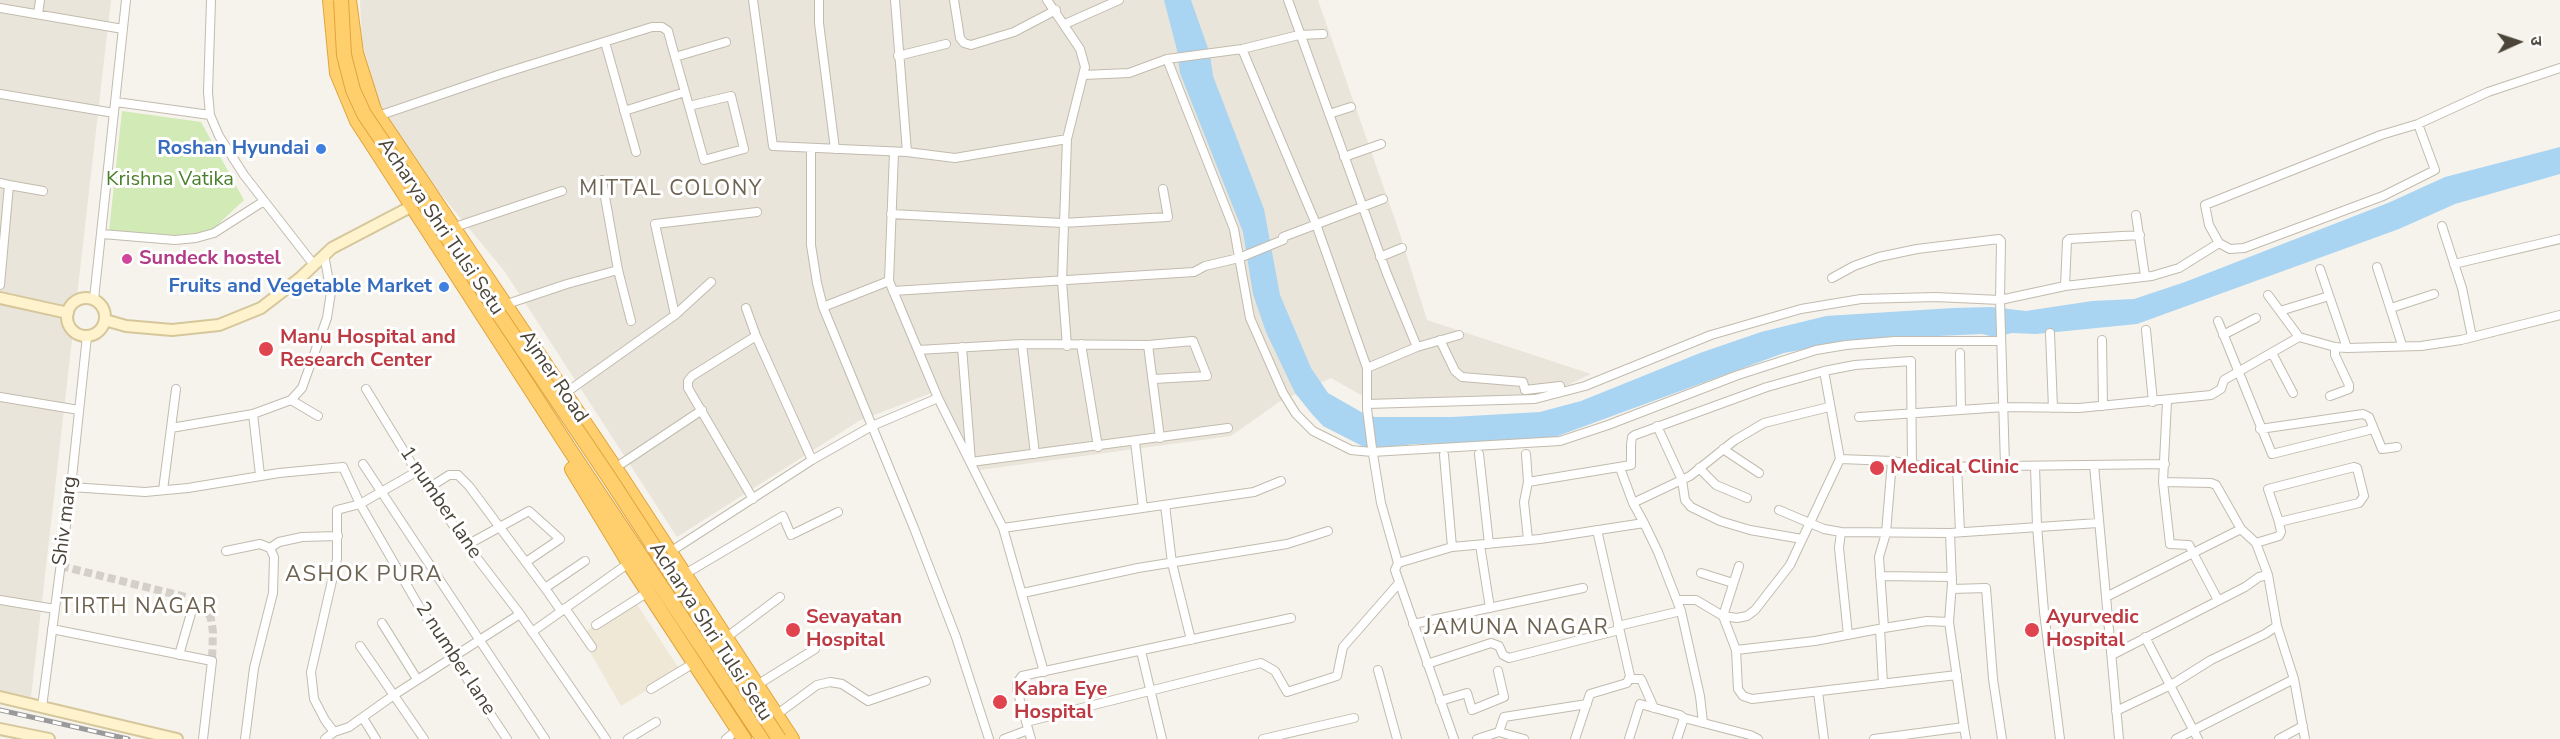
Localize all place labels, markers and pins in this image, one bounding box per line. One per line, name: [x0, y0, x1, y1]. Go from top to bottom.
place label: Roshan Hyundai: [157, 137, 309, 161]
marker: Roshan Hyundai: [314, 142, 328, 156]
place label: Sundeck hostel: [139, 247, 281, 271]
marker: Sundeck hostel: [120, 252, 134, 266]
place label: Fruits and Vegetable Market: [169, 275, 432, 299]
marker: Fruits and Vegetable Market: [437, 280, 451, 294]
place label: Manu Hospital and Research Center: [280, 326, 456, 373]
marker: Manu Hospital and Research Center: [257, 340, 275, 358]
place label: Medical Clinic: [1890, 456, 2019, 480]
marker: Medical Clinic: [1868, 459, 1886, 477]
place label: Sevayatan Hospital: [806, 606, 902, 653]
place label: Ayurvedic Hospital: [2046, 606, 2139, 653]
marker: Sevayatan Hospital: [784, 621, 802, 639]
marker: Ayurvedic Hospital: [2023, 621, 2041, 639]
place label: Kabra Eye Hospital: [1014, 678, 1107, 725]
marker: Kabra Eye Hospital: [991, 693, 1009, 711]

